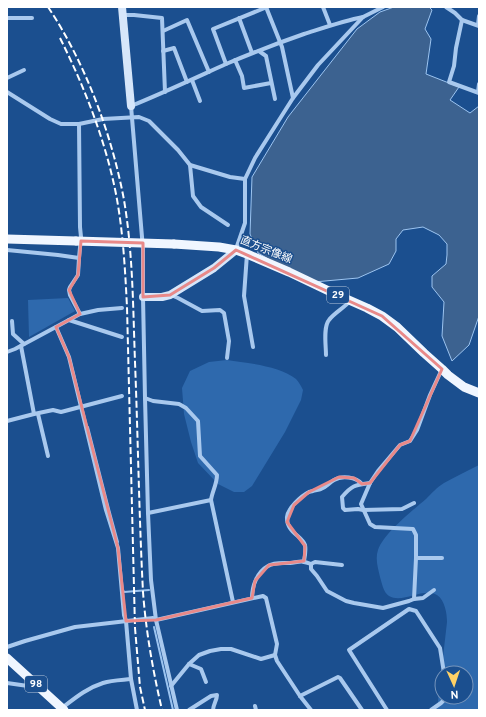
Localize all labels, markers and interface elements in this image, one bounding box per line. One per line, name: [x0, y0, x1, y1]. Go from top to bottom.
street label: 直方宗像線: [238, 233, 294, 267]
road number: 29: [327, 287, 349, 303]
north arrow: [434, 665, 474, 705]
road number: 98: [25, 676, 47, 692]
text: N: [450, 687, 459, 701]

